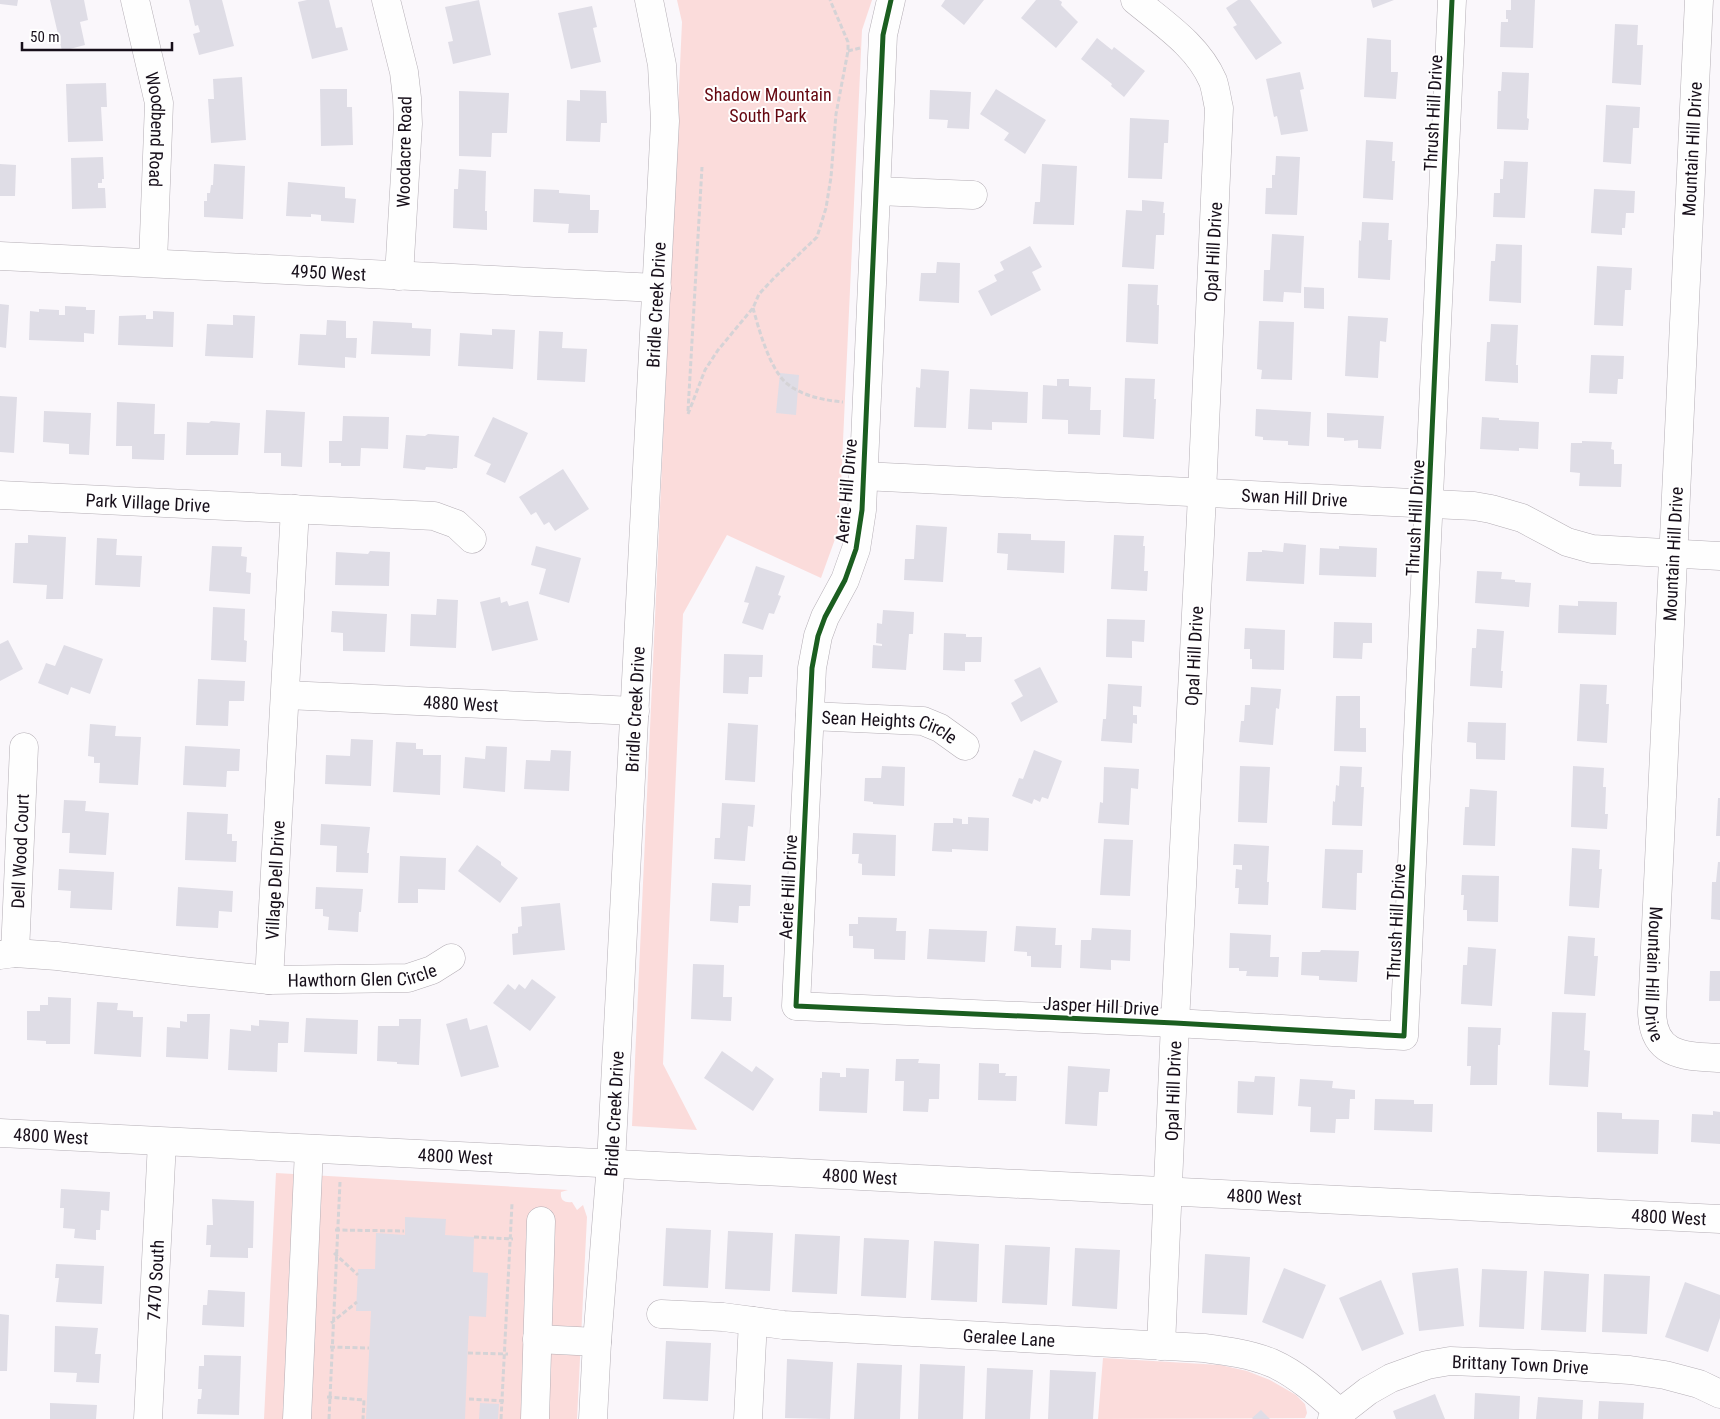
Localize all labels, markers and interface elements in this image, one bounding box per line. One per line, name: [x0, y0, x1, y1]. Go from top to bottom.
scale bar: [22, 20, 172, 52]
text: 50 m: [30, 28, 60, 46]
street label: Thrush Hill Drive: [1419, 54, 1447, 172]
street label: Woodbend Road: [142, 70, 169, 187]
street label: Mountain Hill Drive: [1678, 81, 1706, 217]
park label: Shadow Mountain South Park: [704, 84, 832, 126]
street label: Woodacre Road: [393, 96, 415, 208]
street label: Opal Hill Drive: [1200, 201, 1226, 303]
street label: Bridle Creek Drive: [642, 241, 669, 368]
street label: 4950 West: [291, 260, 367, 284]
street label: Aerie Hill Drive: [831, 438, 861, 544]
street label: Thrush Hill Drive: [1401, 459, 1429, 577]
street label: Swan Hill Drive: [1241, 484, 1348, 510]
street label: Mountain Hill Drive: [1659, 486, 1687, 622]
street label: Park Village Drive: [85, 489, 211, 516]
street label: Opal Hill Drive: [1181, 605, 1207, 707]
street label: Bridle Creek Drive: [621, 646, 648, 773]
street label: 4880 West: [423, 691, 499, 715]
street label: Sean Heights Circle: [821, 706, 962, 748]
street label: Dell Wood Court: [6, 793, 32, 909]
street label: Village Dell Drive: [261, 820, 288, 940]
street label: Aerie Hill Drive: [775, 834, 801, 940]
street label: Thrush Hill Drive: [1382, 863, 1410, 981]
street label: Mountain Hill Drive: [1641, 906, 1669, 1045]
street label: Hawthorn Glen Circle: [287, 959, 439, 990]
street label: Jasper Hill Drive: [1042, 992, 1160, 1020]
street label: Opal Hill Drive: [1161, 1041, 1185, 1141]
street label: Bridle Creek Drive: [599, 1050, 627, 1177]
street label: 4800 West: [13, 1123, 89, 1148]
street label: 4800 West: [417, 1143, 493, 1168]
street label: 4800 West: [822, 1164, 898, 1188]
street label: 4800 West: [1226, 1184, 1302, 1209]
street label: 4800 West: [1631, 1204, 1707, 1229]
street label: 7470 South: [142, 1239, 168, 1321]
street label: Geralee Lane: [962, 1324, 1056, 1350]
street label: Brittany Town Drive: [1452, 1351, 1589, 1378]

